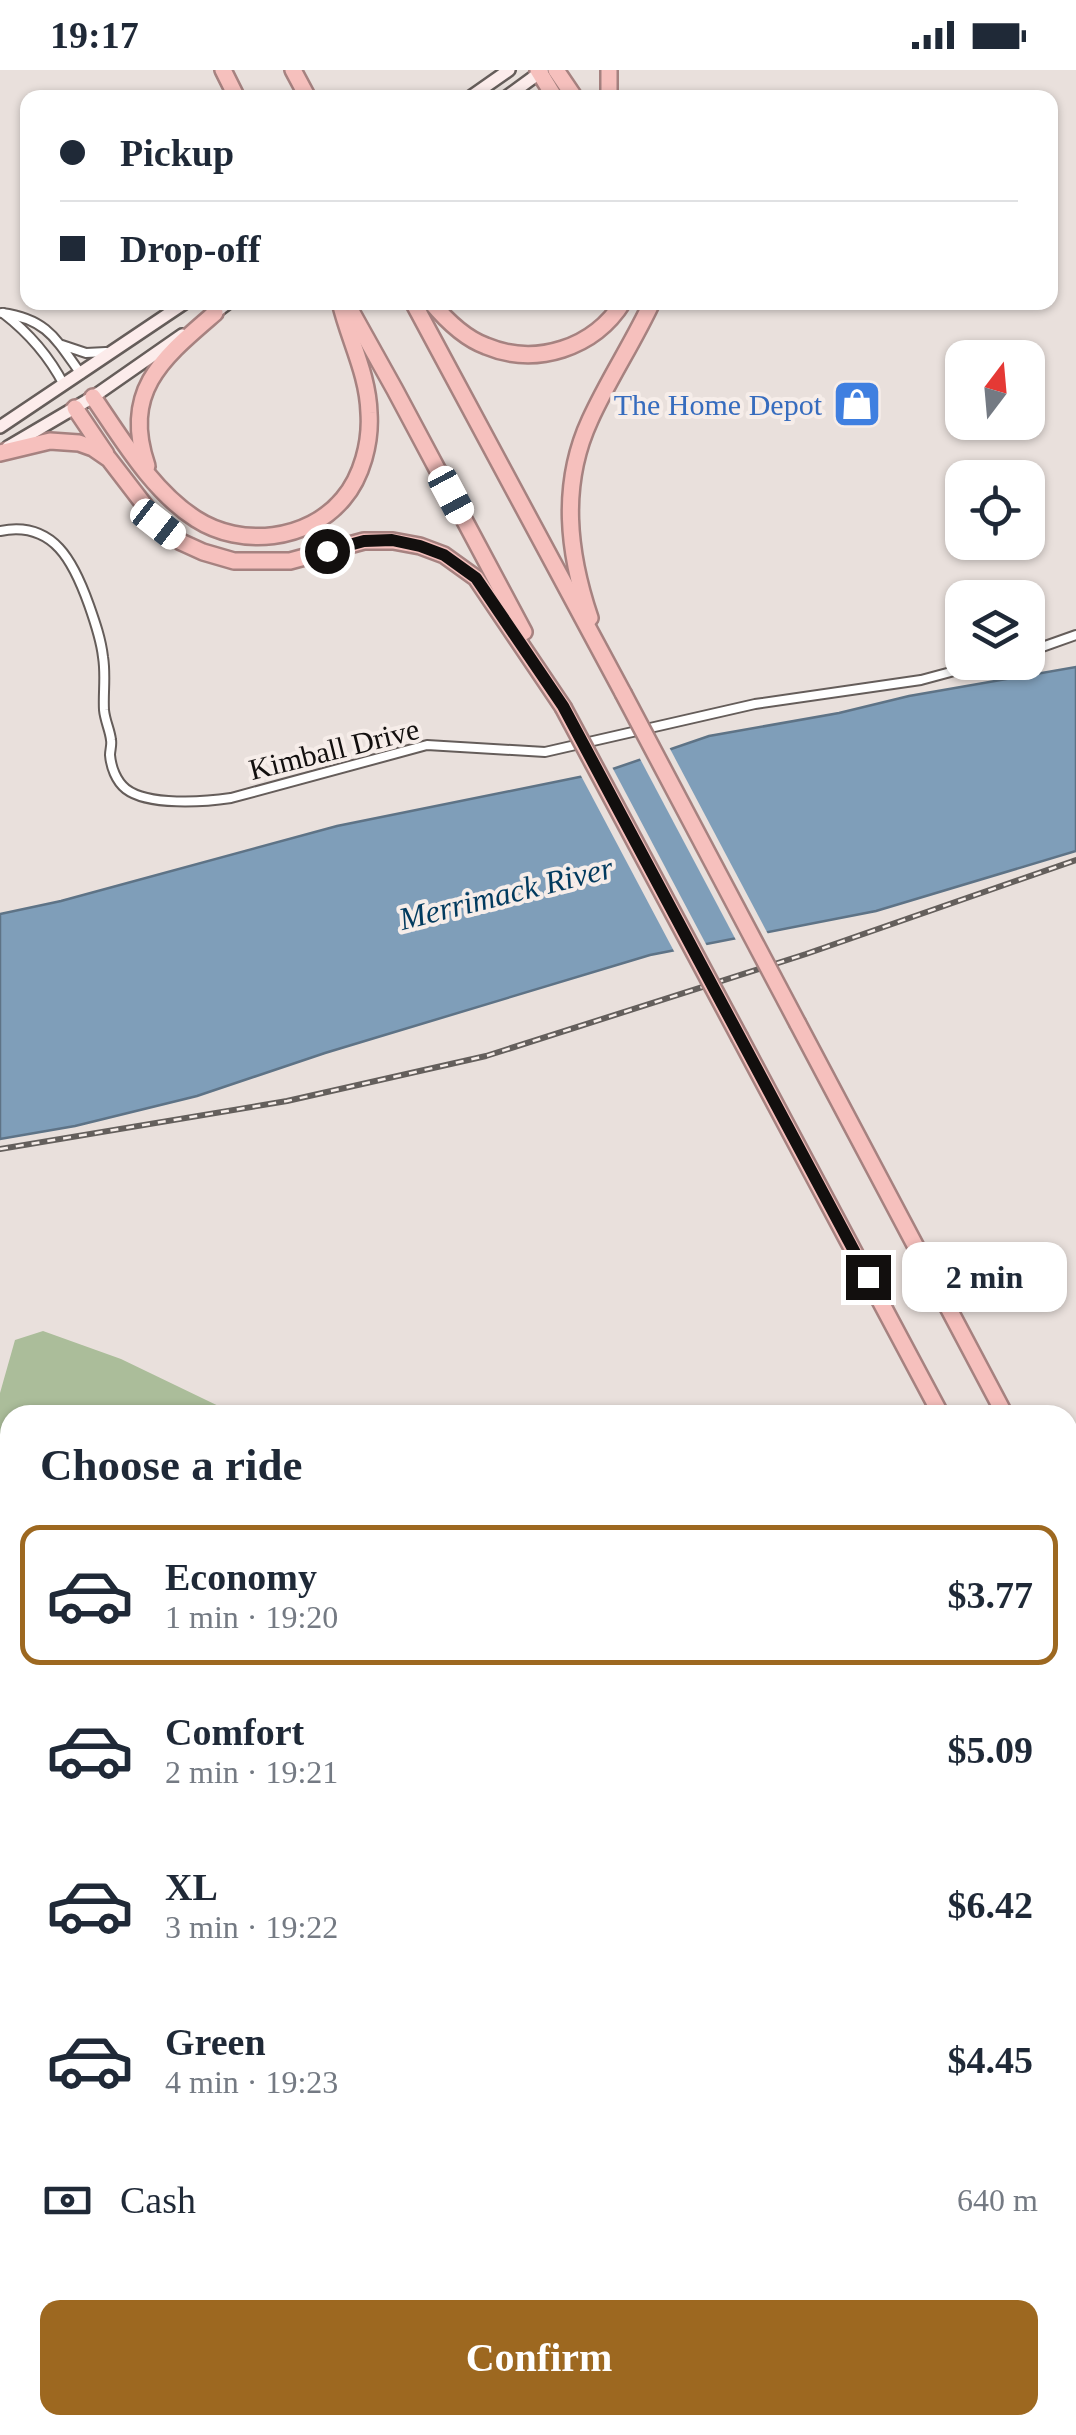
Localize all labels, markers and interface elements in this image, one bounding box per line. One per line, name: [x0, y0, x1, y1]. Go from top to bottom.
text: 19:17: [50, 14, 139, 56]
text: Pickup: [120, 132, 234, 174]
text: Drop-off: [120, 228, 261, 270]
north arrow: [945, 340, 1045, 440]
map controls: [945, 340, 1045, 680]
shop icon: The Home Depot: [831, 378, 883, 430]
place label: The Home Depot: [614, 388, 823, 421]
button: locate: [945, 460, 1045, 560]
car: [424, 461, 478, 529]
car: [125, 494, 191, 554]
route start: [305, 529, 350, 574]
button: layers: [945, 580, 1045, 680]
street label: Kimball Drive: [246, 712, 422, 786]
water label: Merrimack River: [394, 849, 617, 937]
callout: 2 min: [903, 1242, 1068, 1312]
route end: [846, 1255, 891, 1300]
text: 2 min: [946, 1259, 1023, 1295]
text: Choose a ride: [40, 1440, 303, 1490]
icon: car: [45, 1550, 135, 1640]
text: Economy: [165, 1556, 317, 1598]
text: $3.77: [948, 1574, 1033, 1616]
text: 1 min · 19:20: [165, 1599, 338, 1635]
icon: car: [45, 1705, 135, 1795]
text: Comfort: [165, 1711, 304, 1753]
text: $5.09: [948, 1729, 1033, 1771]
text: 2 min · 19:21: [165, 1754, 338, 1790]
icon: car: [45, 1860, 135, 1950]
text: XL: [165, 1866, 218, 1908]
text: $6.42: [948, 1884, 1033, 1926]
text: 3 min · 19:22: [165, 1909, 338, 1945]
icon: car: [45, 2015, 135, 2105]
text: Green: [165, 2021, 266, 2063]
text: $4.45: [948, 2039, 1033, 2081]
text: 4 min · 19:23: [165, 2064, 338, 2100]
icon: cash: [40, 2173, 95, 2228]
text: Cash: [120, 2179, 196, 2221]
text: 640 m: [957, 2182, 1038, 2218]
button: Confirm: [40, 2300, 1038, 2415]

